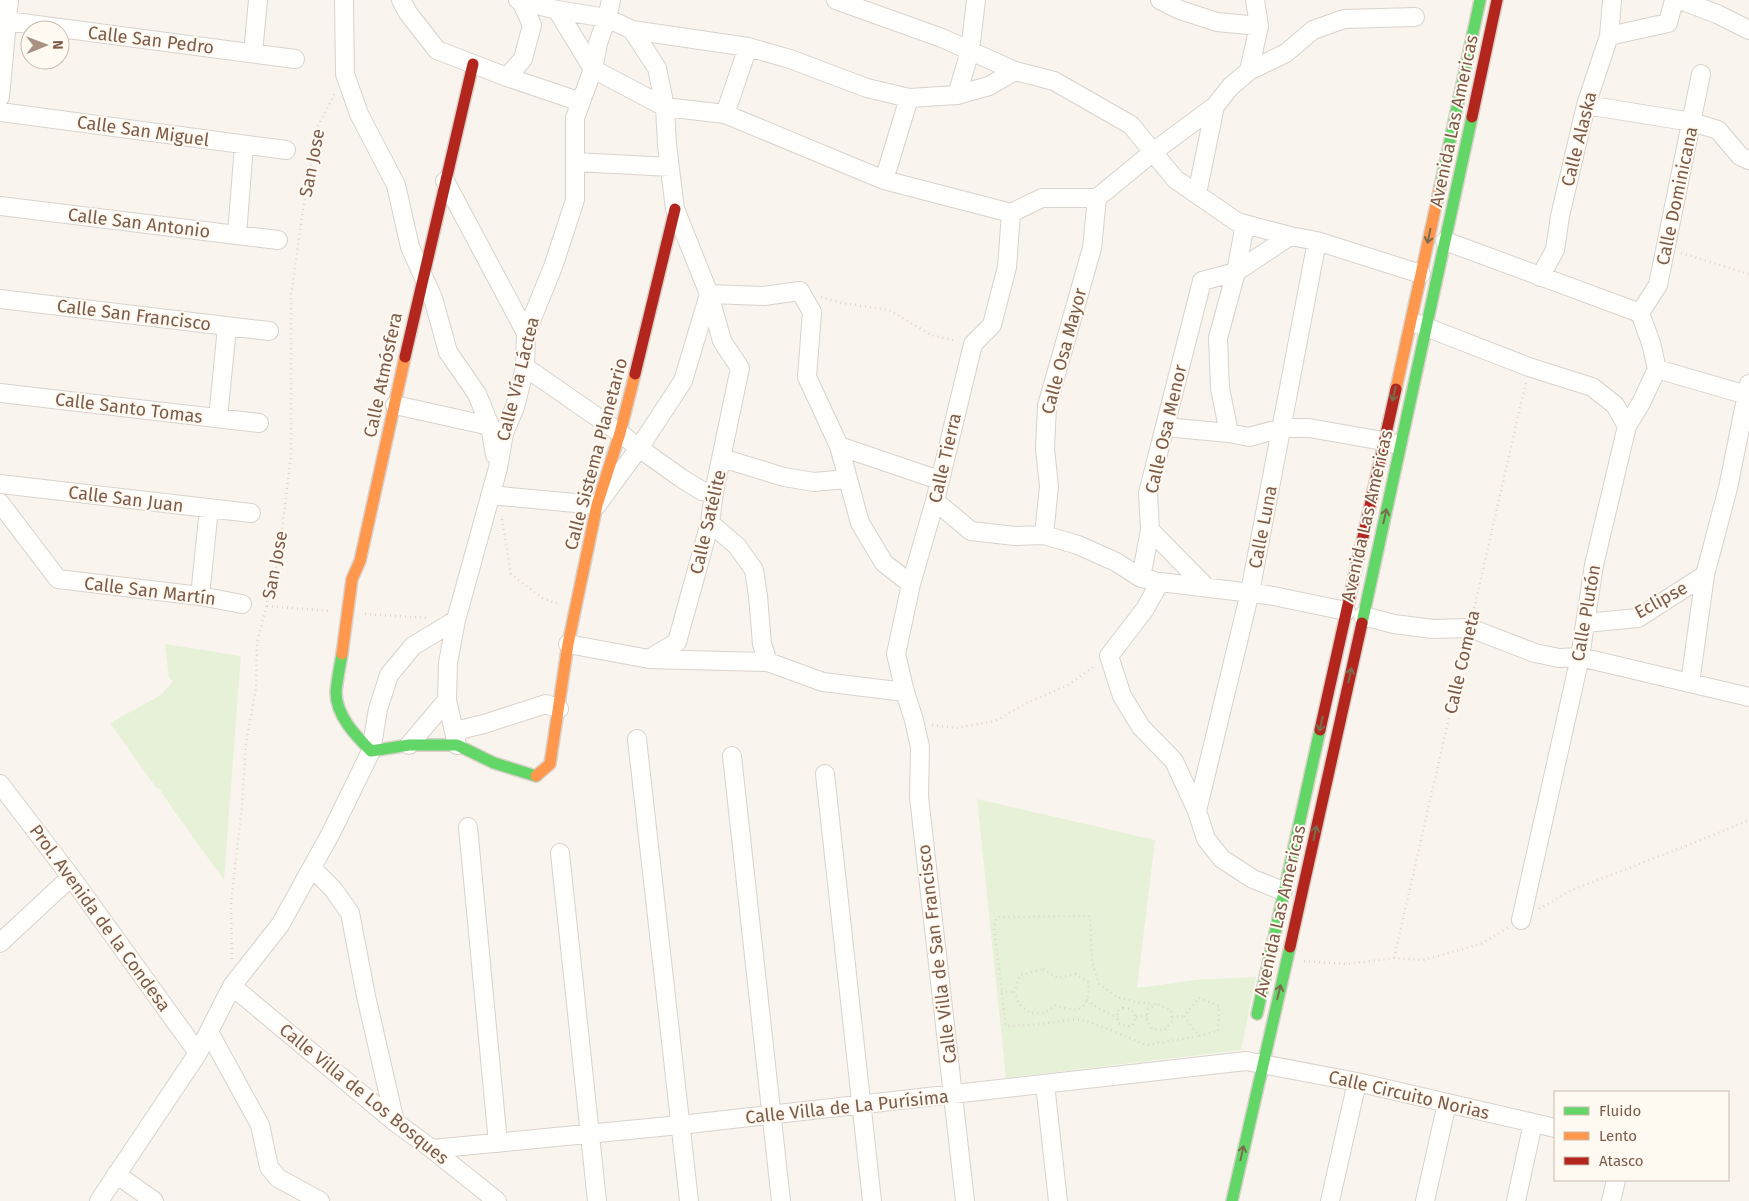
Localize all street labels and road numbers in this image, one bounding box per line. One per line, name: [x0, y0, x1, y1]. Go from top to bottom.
street label: Calle San Pedro: [87, 21, 215, 59]
street label: Avenida Las Americas: [1425, 33, 1483, 209]
street label: Calle Alaska: [1557, 89, 1601, 189]
street label: Calle San Miguel: [75, 111, 211, 151]
street label: Calle Dominicana: [1652, 125, 1702, 267]
street label: San Jose: [295, 127, 329, 199]
street label: Calle San Antonio: [67, 203, 211, 243]
street label: Calle Osa Mayor: [1037, 286, 1091, 416]
street label: Calle San Francisco: [56, 295, 212, 335]
street label: Calle Atmósfera: [359, 310, 407, 440]
street label: Calle Vía Láctea: [492, 315, 544, 443]
street label: Calle Sistema Planetario: [560, 355, 632, 553]
street label: Calle Osa Menor: [1140, 362, 1192, 496]
street label: Calle Santo Tomas: [54, 388, 204, 428]
street label: Calle Tierra: [924, 411, 966, 505]
street label: Avenida Las Americas: [1337, 428, 1397, 604]
street label: Calle Satélite: [685, 468, 731, 576]
street label: Calle San Juan: [67, 481, 185, 517]
street label: Calle Luna: [1244, 484, 1282, 570]
street label: San Jose: [258, 529, 292, 601]
street label: Calle Plutón: [1567, 563, 1605, 663]
street label: Calle San Martín: [83, 572, 217, 610]
street label: Eclipse: [1631, 577, 1691, 623]
street label: Calle Cometa: [1439, 608, 1485, 716]
street label: Prol. Avenida de la Condesa: [25, 820, 175, 1016]
street label: Avenida Las Americas: [1250, 823, 1310, 999]
street label: Calle Villa de San Francisco: [913, 843, 961, 1065]
street label: Calle Villa de Los Bosques: [275, 1019, 453, 1169]
street label: Calle Circuito Norias: [1326, 1066, 1492, 1124]
street label: Calle Villa de La Purísima: [744, 1085, 950, 1129]

